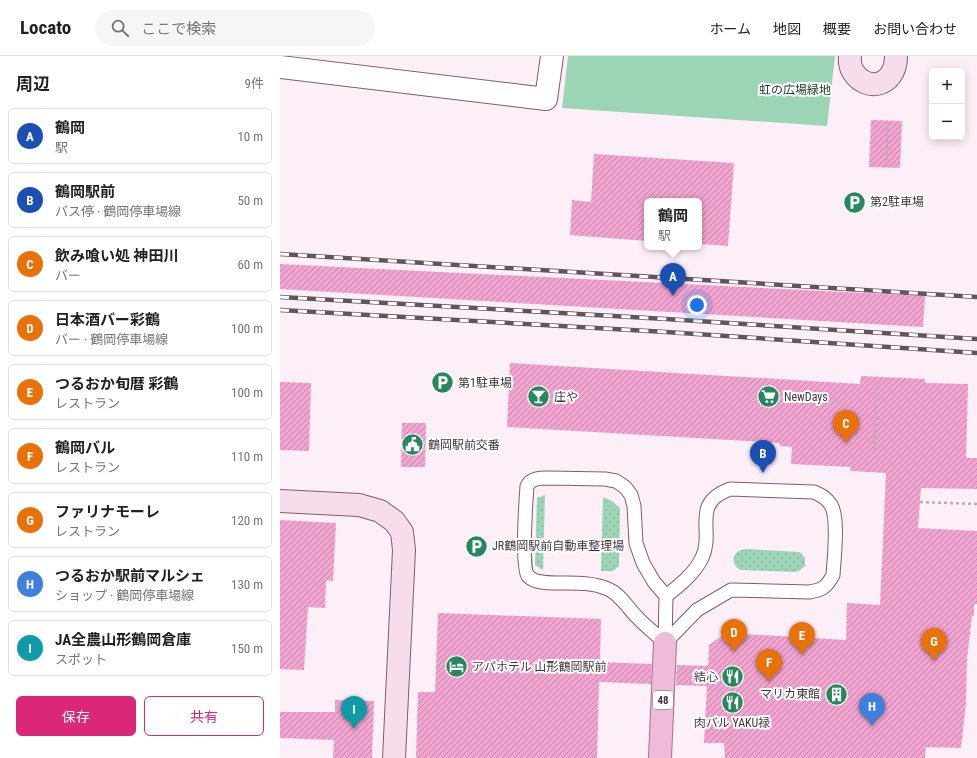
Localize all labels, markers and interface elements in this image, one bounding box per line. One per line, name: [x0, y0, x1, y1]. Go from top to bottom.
search box: [95, 10, 375, 46]
text: Locato: [20, 16, 71, 39]
icon: search: [109, 17, 131, 39]
text: ここで検索: [141, 20, 216, 38]
text: ホーム: [709, 21, 751, 37]
text: 地図: [773, 21, 801, 37]
text: 概要: [823, 21, 851, 37]
text: お問い合わせ: [873, 21, 957, 37]
map controls: [929, 68, 965, 140]
button: +: [929, 68, 965, 104]
text: 周辺: [16, 74, 50, 94]
text: 9件: [245, 76, 264, 91]
park label: 虹の広場緑地: [759, 83, 831, 97]
button: −: [929, 104, 965, 140]
text: 鶴岡: [55, 119, 85, 137]
text: A: [26, 129, 34, 144]
text: 10 m: [237, 129, 263, 144]
text: 駅: [55, 140, 68, 155]
text: 鶴岡駅前: [55, 183, 115, 201]
parking icon: 第2駐車場: [842, 189, 868, 215]
text: B: [26, 193, 34, 208]
text: 50 m: [237, 193, 263, 208]
place label: 第2駐車場: [870, 195, 924, 209]
popup: [644, 198, 702, 250]
text: バス停 · 鶴岡停車場線: [55, 204, 181, 219]
text: 鶴岡: [658, 207, 688, 225]
text: 駅: [658, 228, 671, 243]
text: 飲み喰い処 神田川: [55, 247, 178, 265]
text: C: [26, 257, 34, 272]
text: 60 m: [237, 257, 263, 272]
pin: A: [660, 263, 686, 296]
text: バー: [55, 268, 81, 283]
your location: [687, 295, 707, 315]
text: 日本酒バー彩鶴: [55, 311, 160, 329]
text: D: [26, 321, 34, 336]
text: 100 m: [231, 321, 263, 336]
text: バー · 鶴岡停車場線: [55, 332, 168, 347]
parking icon: 第1駐車場: [429, 370, 455, 396]
text: つるおか旬暦 彩鶴: [55, 375, 178, 393]
place label: 第1駐車場: [458, 376, 512, 390]
bar icon: 庄や: [526, 384, 552, 410]
supermarket icon: NewDays: [755, 384, 781, 410]
text: E: [27, 385, 33, 400]
text: 100 m: [231, 385, 263, 400]
place label: 庄や: [554, 390, 578, 404]
place label: NewDays: [784, 390, 828, 404]
text: レストラン: [55, 396, 120, 411]
pin: C: [833, 410, 859, 443]
public building icon: 鶴岡駅前交番: [400, 432, 426, 458]
place label: 鶴岡駅前交番: [428, 438, 500, 452]
text: 鶴岡バル: [55, 439, 115, 457]
pin: B: [750, 440, 776, 473]
text: F: [27, 449, 33, 464]
text: 110 m: [231, 449, 263, 464]
text: レストラン: [55, 460, 120, 475]
text: ファリナモーレ: [55, 503, 160, 521]
text: G: [26, 513, 34, 528]
text: 120 m: [231, 513, 263, 528]
text: レストラン: [55, 524, 120, 539]
parking icon: JR鶴岡駅前自動車整理場: [464, 533, 490, 559]
place label: JR鶴岡駅前自動車整理場: [492, 539, 624, 553]
text: つるおか駅前マルシェ: [55, 567, 205, 585]
text: H: [26, 577, 34, 592]
text: 130 m: [231, 577, 263, 592]
text: ショップ · 鶴岡停車場線: [55, 588, 194, 603]
pin: D: [721, 619, 747, 652]
pin: E: [789, 622, 815, 655]
pin: G: [921, 628, 947, 661]
text: JA全農山形鶴岡倉庫: [55, 631, 191, 649]
text: I: [28, 641, 32, 656]
text: 150 m: [231, 641, 263, 656]
pin: F: [756, 649, 782, 682]
text: スポット: [55, 652, 107, 667]
hotel icon: アパホテル 山形鶴岡駅前: [444, 654, 470, 680]
place label: アパホテル 山形鶴岡駅前: [472, 660, 607, 674]
restaurant icon: 結心: [720, 664, 746, 690]
place label: 結心: [694, 670, 718, 684]
building icon: マリカ東館: [823, 681, 849, 707]
place label: マリカ東館: [760, 687, 820, 701]
restaurant icon: 肉バル YAKU禄: [719, 689, 745, 715]
road number: 48: [653, 691, 673, 709]
pin: H: [859, 693, 885, 726]
button: 保存: [16, 696, 136, 736]
button: 共有: [144, 696, 264, 736]
pin: I: [341, 696, 367, 729]
place label: 肉バル YAKU禄: [694, 716, 770, 730]

